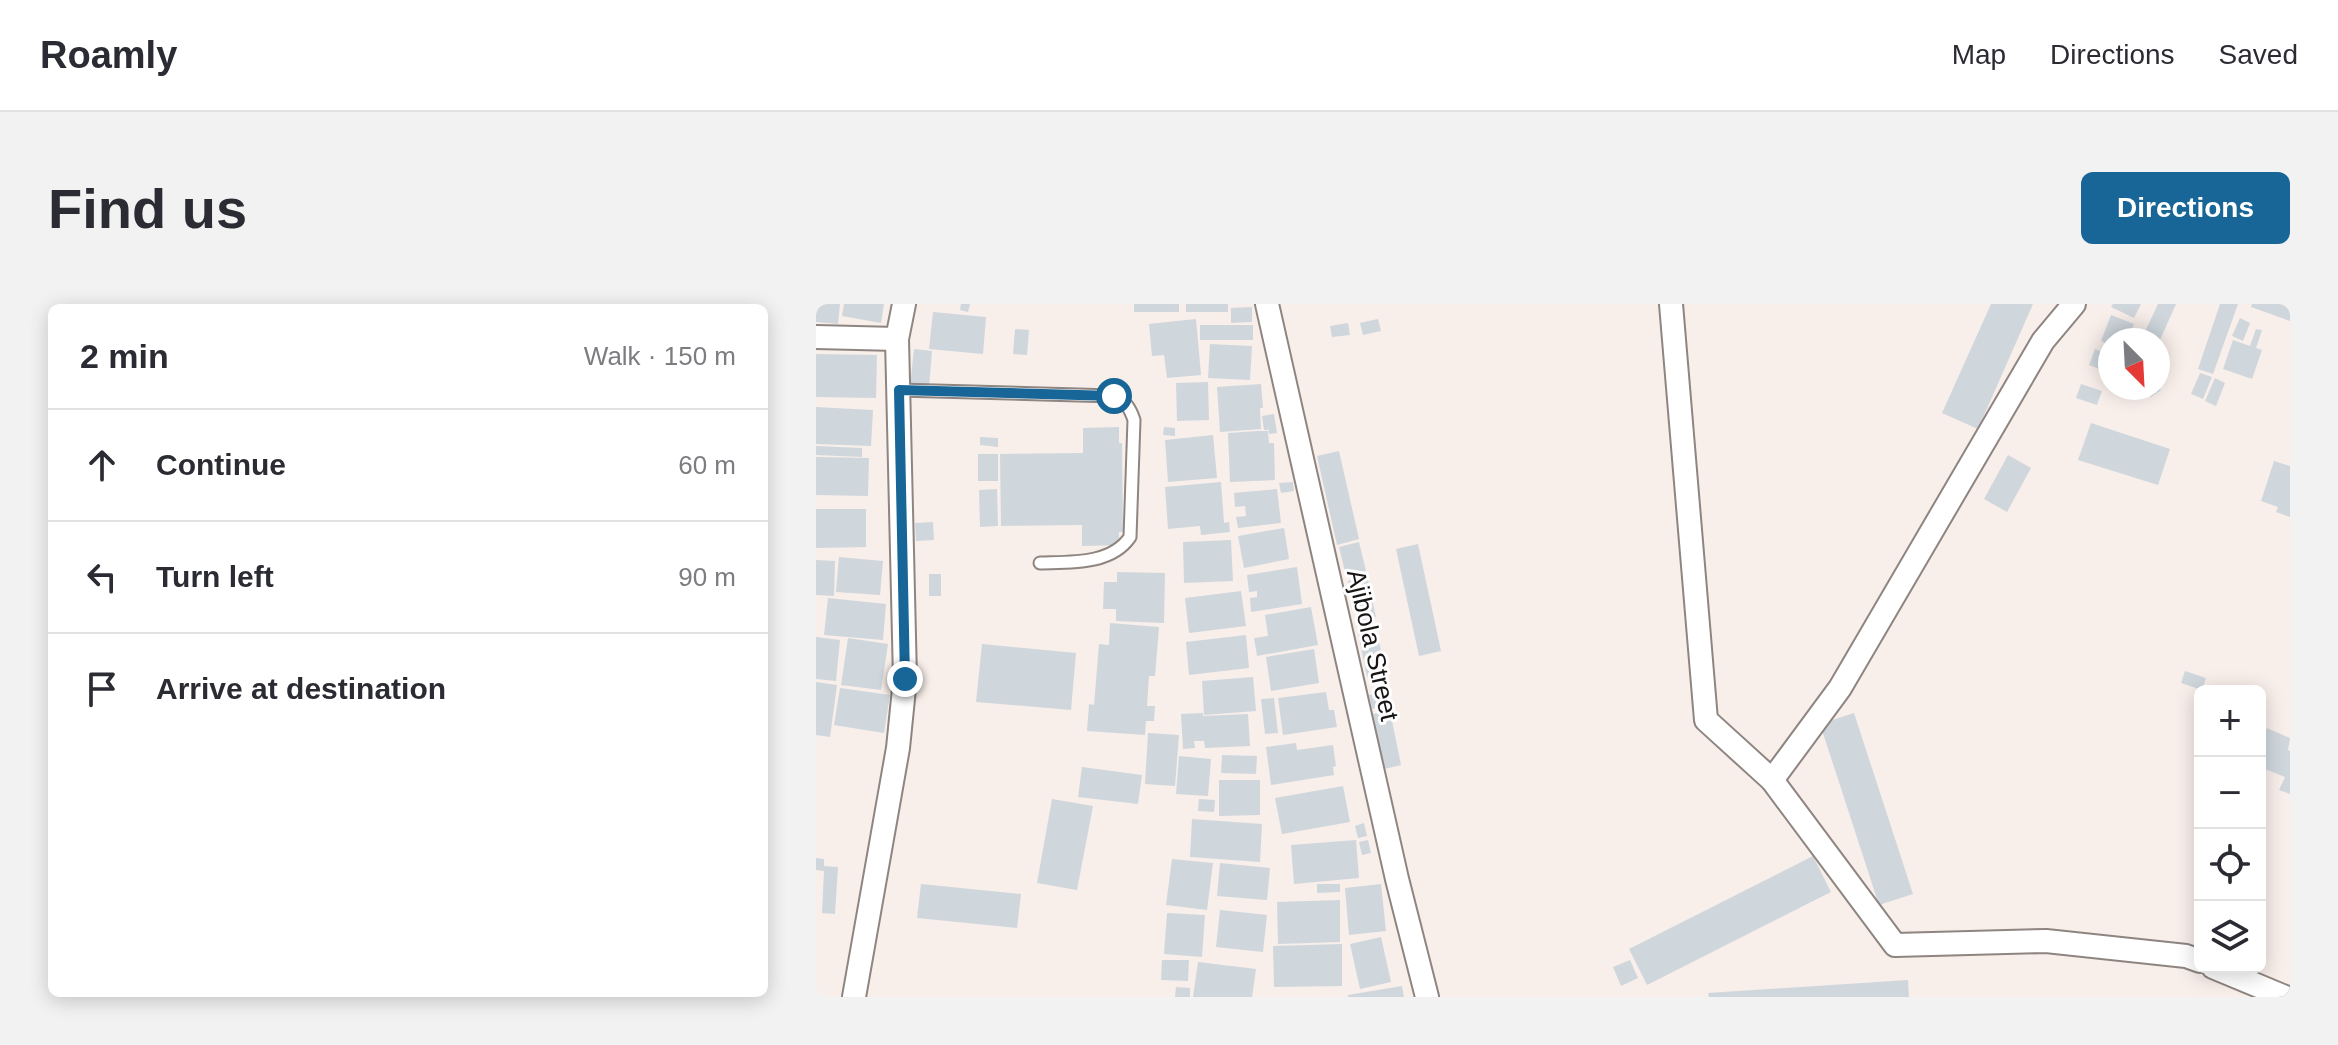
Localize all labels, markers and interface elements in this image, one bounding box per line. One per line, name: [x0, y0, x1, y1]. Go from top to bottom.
text: Roamly: [40, 34, 177, 76]
text: Map: [1952, 39, 2006, 70]
text: Directions: [2050, 39, 2175, 70]
text: Saved: [2219, 39, 2298, 70]
button: Directions: [2081, 172, 2290, 244]
text: Find us: [48, 177, 247, 240]
north arrow: [2098, 328, 2170, 400]
text: 2 min: [80, 337, 169, 375]
text: Walk · 150 m: [584, 341, 736, 371]
route start: [1096, 378, 1132, 414]
icon: ahead: [80, 443, 124, 487]
text: Continue: [156, 448, 286, 481]
text: 60 m: [678, 450, 736, 480]
icon: left: [80, 555, 124, 599]
text: Turn left: [156, 560, 274, 593]
text: 90 m: [678, 562, 736, 592]
street label: Ajibola Street: [1341, 566, 1405, 724]
route end: [887, 661, 923, 697]
icon: arrive: [80, 667, 124, 711]
text: Arrive at destination: [156, 672, 446, 705]
map controls: [2194, 685, 2266, 973]
button: +: [2194, 685, 2266, 757]
button: −: [2194, 757, 2266, 829]
button: locate: [2194, 829, 2266, 901]
button: layers: [2194, 901, 2266, 973]

